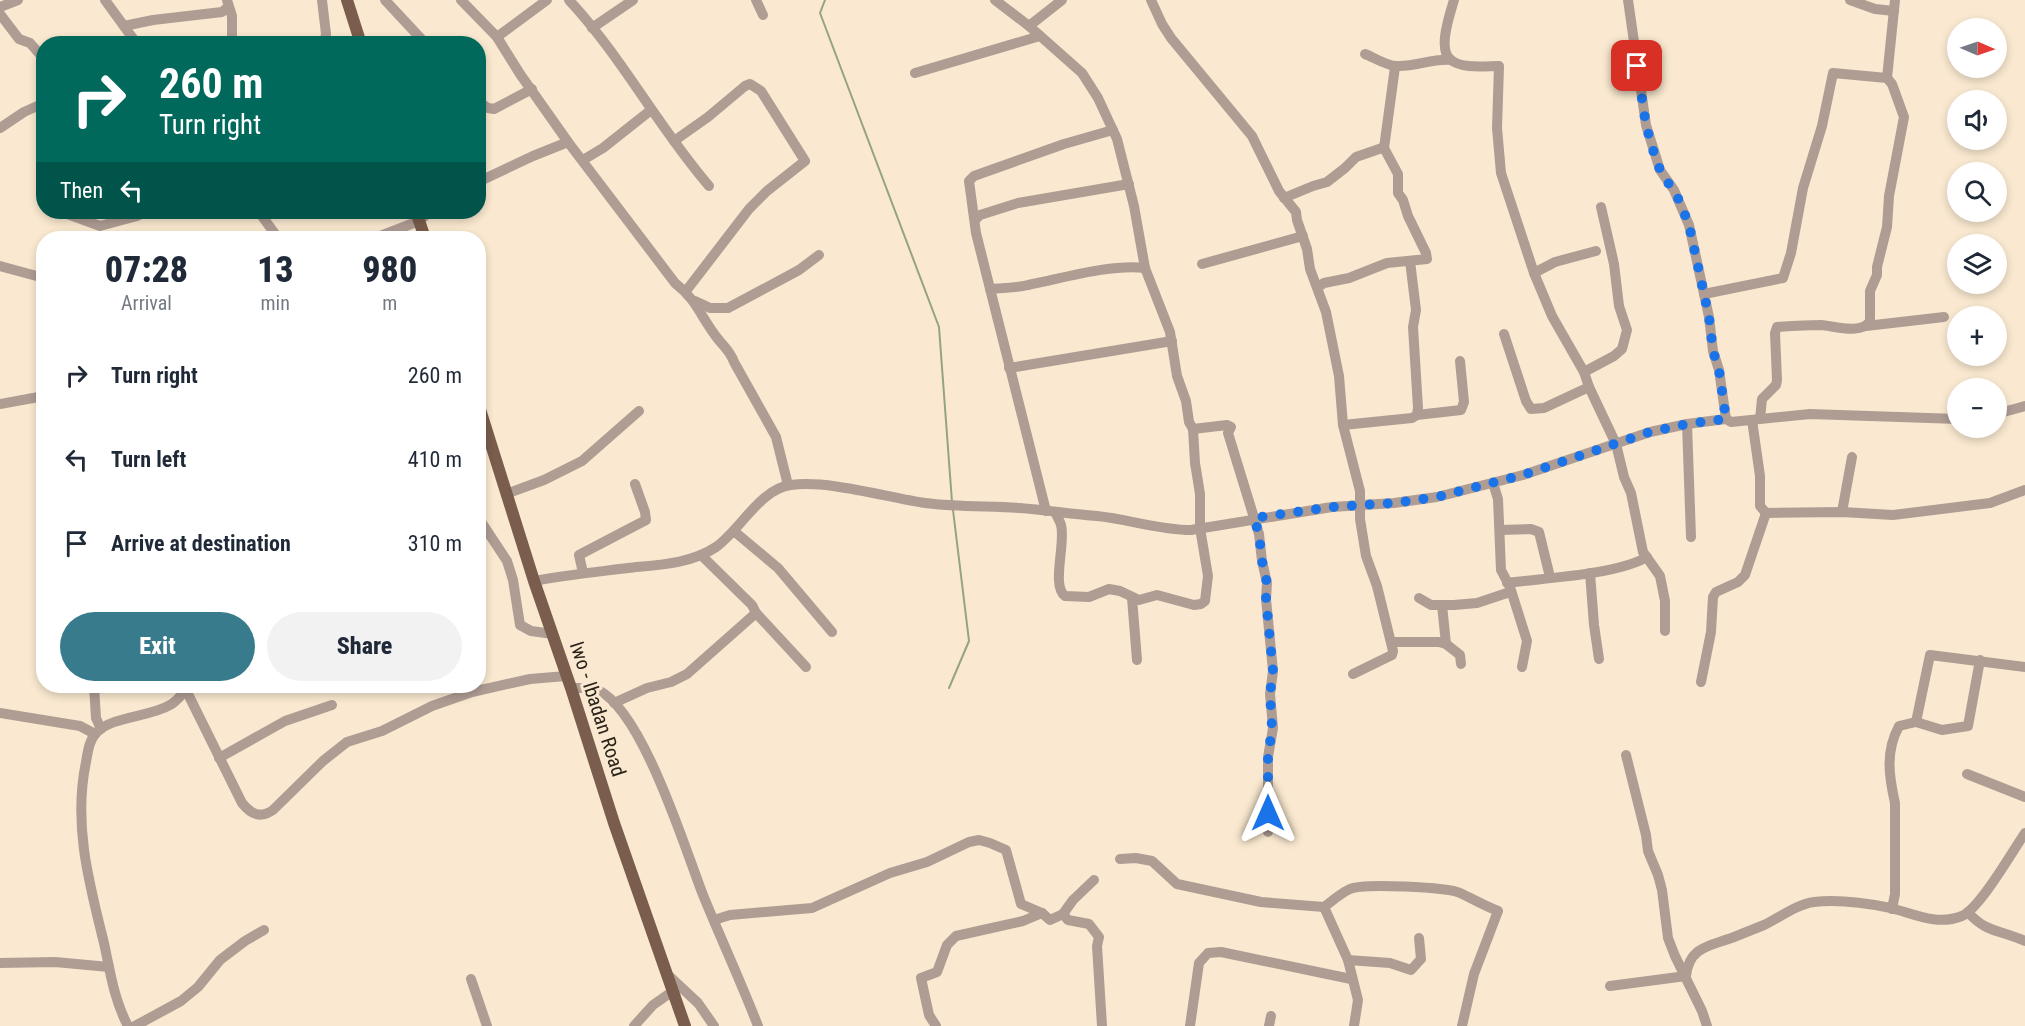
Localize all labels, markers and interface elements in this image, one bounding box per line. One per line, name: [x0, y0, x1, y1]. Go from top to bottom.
north arrow: [1947, 18, 2007, 78]
map controls: [1947, 18, 2007, 438]
pin: [1611, 40, 1662, 91]
icon: arrive: [1620, 49, 1653, 82]
text: 260 m: [159, 59, 264, 108]
icon: right: [60, 60, 138, 138]
button: sound: [1947, 90, 2007, 150]
text: Turn right: [159, 109, 261, 141]
button: search: [1947, 162, 2007, 222]
icon: left: [115, 174, 148, 207]
text: Then: [60, 178, 103, 203]
button: layers: [1947, 234, 2007, 294]
text: 07:28: [105, 249, 188, 291]
text: 13: [257, 249, 294, 291]
text: 980: [362, 249, 417, 291]
text: Arrival: [121, 291, 172, 315]
text: min: [261, 291, 290, 315]
text: m: [382, 291, 397, 315]
button: +: [1947, 306, 2007, 366]
icon: right: [60, 359, 93, 392]
text: Turn right: [111, 363, 198, 388]
text: 260 m: [408, 363, 462, 388]
button: −: [1947, 378, 2007, 438]
icon: left: [60, 443, 93, 476]
text: Turn left: [111, 447, 186, 472]
text: 410 m: [408, 447, 462, 472]
icon: arrive: [60, 527, 93, 560]
text: Arrive at destination: [111, 531, 291, 556]
text: 310 m: [408, 531, 462, 556]
button: Exit: [60, 612, 255, 681]
button: Share: [267, 612, 462, 681]
street label: Iwo - Ibadan Road: [565, 638, 631, 780]
position arrow: [1236, 781, 1300, 845]

